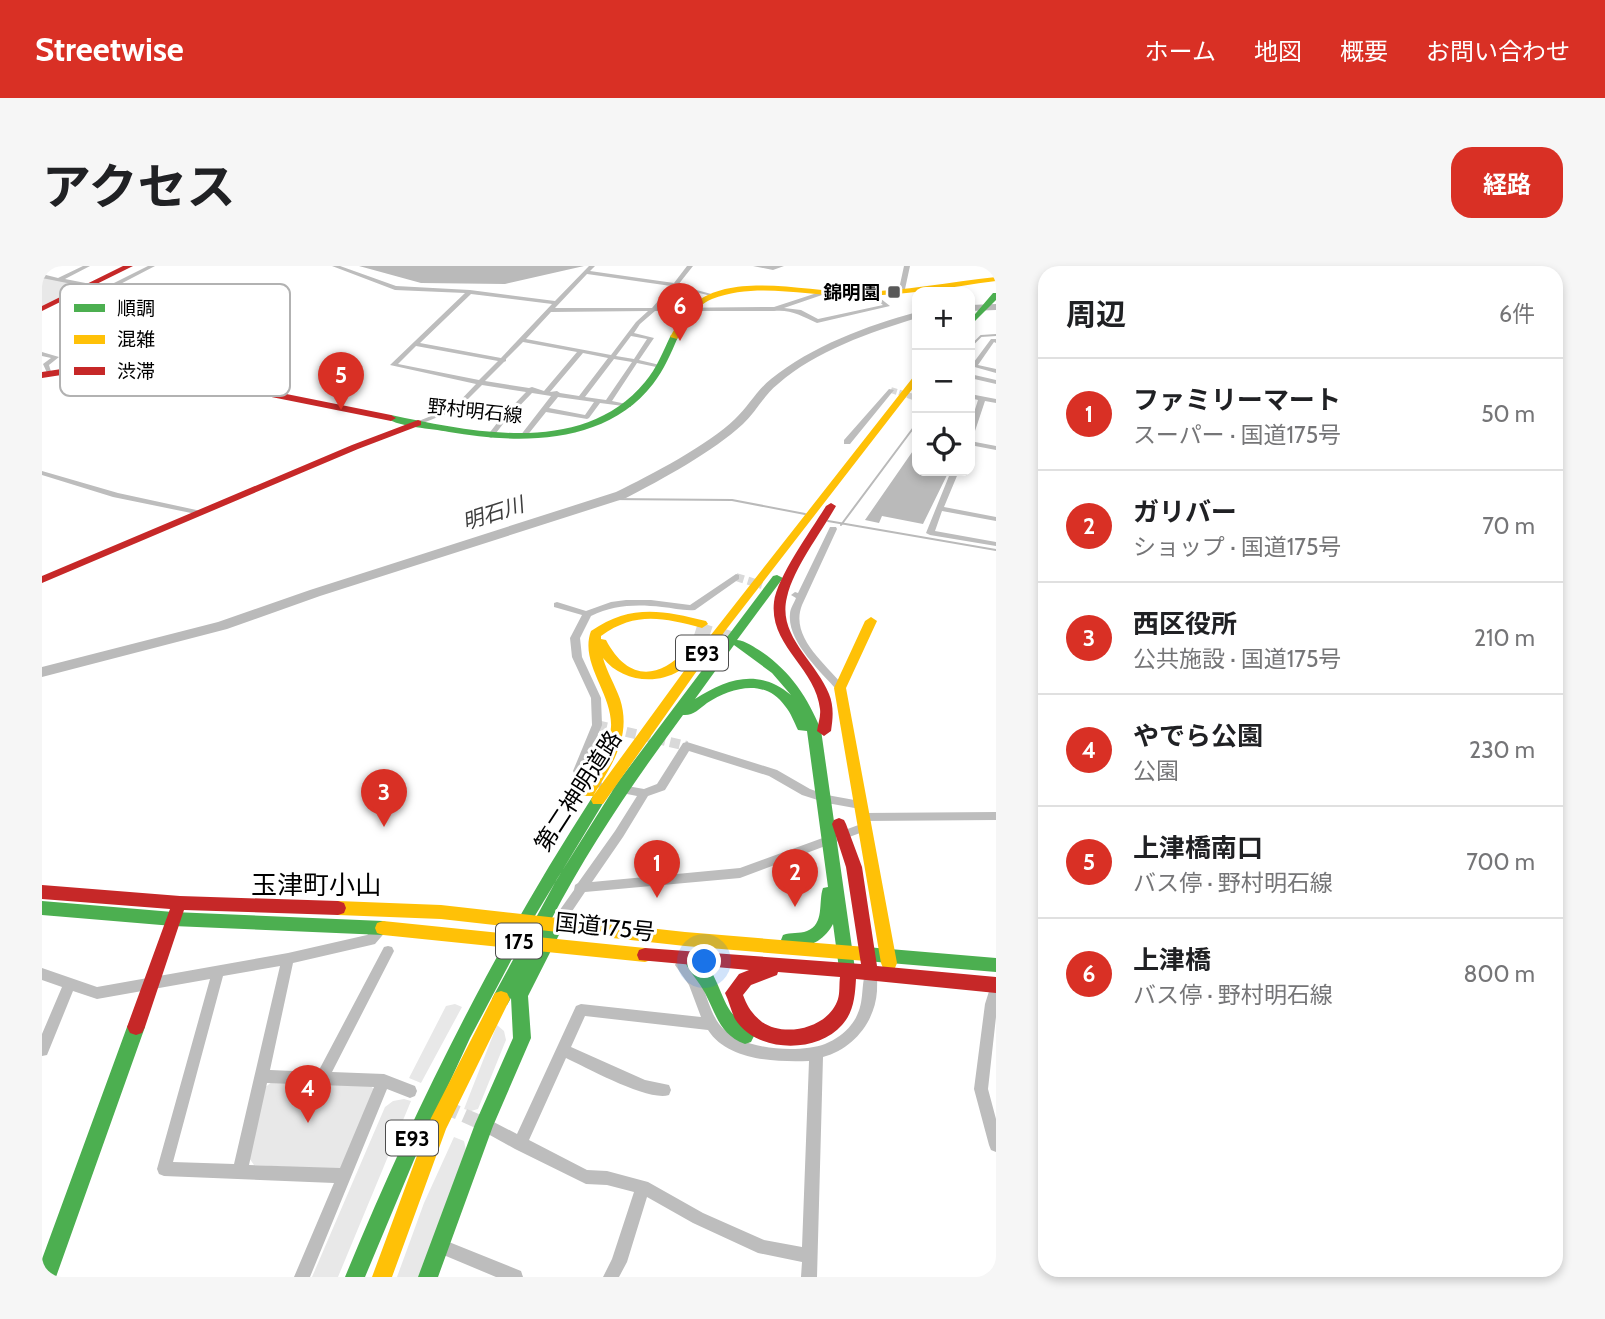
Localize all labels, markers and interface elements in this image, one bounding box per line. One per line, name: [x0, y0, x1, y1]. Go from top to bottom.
text: Streetwise: [35, 29, 184, 69]
text: ホーム: [1145, 37, 1216, 66]
text: 地図: [1254, 37, 1302, 66]
text: 概要: [1340, 37, 1388, 66]
text: お問い合わせ: [1426, 37, 1570, 66]
button: 経路: [1451, 147, 1563, 218]
text: アクセス: [42, 157, 236, 216]
place label: 錦明園: [823, 281, 880, 304]
pin: 6: [657, 283, 703, 341]
legend: [60, 284, 290, 396]
marker: 錦明園: [886, 284, 902, 300]
map controls: [912, 287, 975, 476]
button: +: [912, 287, 975, 350]
text: 周辺: [1066, 296, 1126, 333]
text: 順調: [117, 297, 155, 320]
text: 6件: [1499, 300, 1535, 328]
text: 混雑: [117, 328, 155, 351]
button: −: [912, 350, 975, 413]
pin: 5: [318, 352, 364, 410]
text: 渋滞: [117, 360, 155, 383]
text: ファミリーマート: [1133, 384, 1341, 416]
street label: 野村明石線: [427, 395, 523, 427]
text: 1: [1085, 400, 1093, 428]
text: 50 m: [1481, 400, 1535, 428]
button: locate: [912, 413, 975, 476]
text: スーパー · 国道175号: [1133, 421, 1341, 449]
water label: 明石川: [459, 491, 529, 535]
text: ガリバー: [1133, 496, 1237, 528]
text: 2: [1083, 512, 1095, 540]
text: 70 m: [1482, 512, 1535, 540]
text: ショップ · 国道175号: [1133, 533, 1341, 561]
text: 西区役所: [1133, 608, 1237, 640]
text: 3: [1083, 624, 1095, 652]
text: 210 m: [1474, 624, 1535, 652]
road number: E93: [676, 636, 728, 670]
text: 公共施設 · 国道175号: [1133, 645, 1341, 673]
text: やでら公園: [1133, 720, 1263, 752]
street label: 第二神明道路: [529, 726, 627, 856]
text: 4: [1082, 736, 1096, 764]
text: 230 m: [1469, 736, 1535, 764]
text: 公園: [1133, 757, 1179, 785]
pin: 3: [361, 769, 407, 827]
text: 上津橋南口: [1133, 832, 1263, 864]
pin: 1: [634, 840, 680, 898]
text: 5: [1083, 848, 1095, 876]
text: 700 m: [1466, 848, 1535, 876]
pin: 2: [772, 849, 818, 907]
district label: 玉津町小山: [251, 869, 381, 901]
text: バス停 · 野村明石線: [1133, 869, 1333, 897]
street label: 国道175号: [554, 908, 656, 946]
road number: 175: [496, 924, 542, 958]
your location: [687, 944, 721, 978]
text: 上津橋: [1133, 944, 1211, 976]
text: 6: [1083, 960, 1095, 988]
text: 800 m: [1464, 960, 1535, 988]
text: バス停 · 野村明石線: [1133, 981, 1333, 1009]
pin: 4: [285, 1065, 331, 1123]
road number: E93: [386, 1120, 438, 1156]

